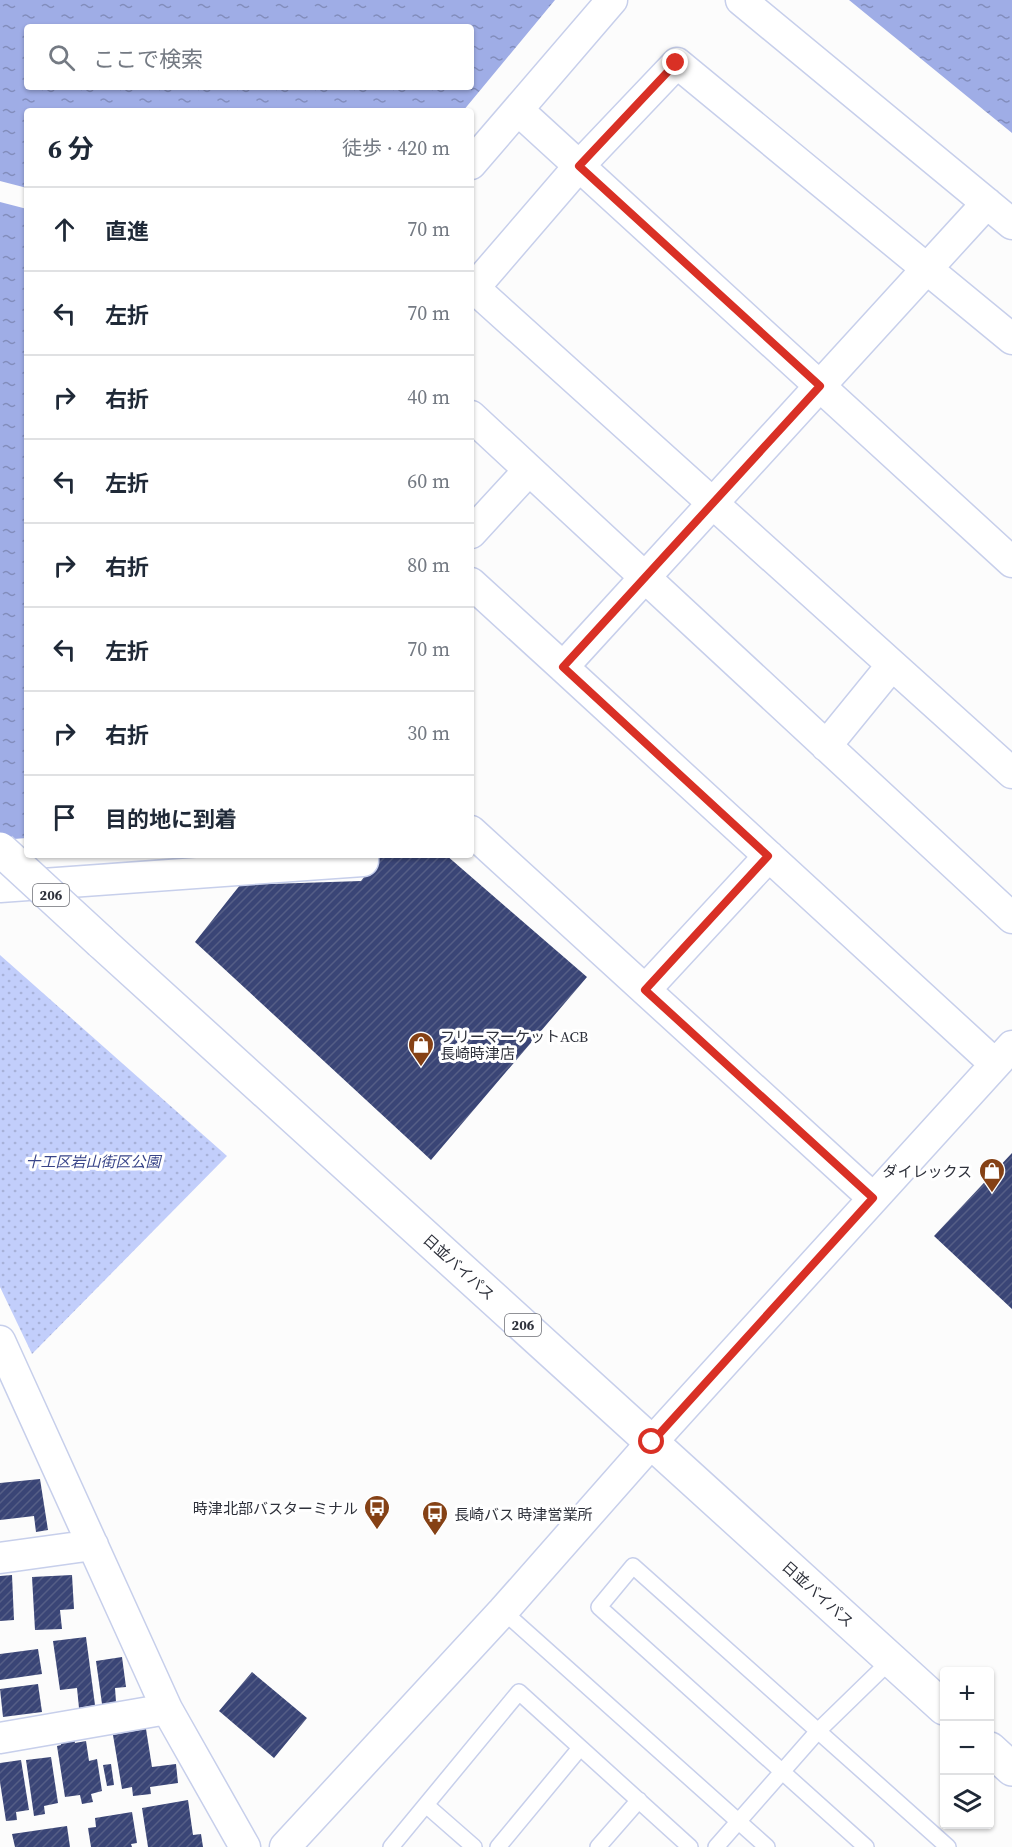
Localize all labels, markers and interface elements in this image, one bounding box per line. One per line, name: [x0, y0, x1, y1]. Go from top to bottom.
search box: [24, 24, 474, 90]
icon: search: [45, 41, 78, 74]
text: ここで検索: [93, 44, 203, 74]
route end: [662, 49, 688, 75]
text: 6 分: [48, 131, 94, 167]
text: 徒歩 · 420 m: [342, 134, 450, 162]
icon: ahead: [48, 213, 81, 246]
text: 70 m: [407, 215, 450, 243]
text: 直進: [105, 216, 149, 246]
icon: left: [48, 297, 81, 330]
text: 70 m: [407, 299, 450, 327]
text: 左折: [105, 300, 149, 330]
icon: right: [48, 381, 81, 414]
text: 40 m: [407, 383, 450, 411]
text: 右折: [105, 384, 149, 414]
icon: left: [48, 465, 81, 498]
text: 60 m: [407, 467, 450, 495]
text: 左折: [105, 468, 149, 498]
icon: right: [48, 549, 81, 582]
text: 80 m: [407, 551, 450, 579]
text: 右折: [105, 552, 149, 582]
icon: left: [48, 633, 81, 666]
text: 70 m: [407, 635, 450, 663]
text: 左折: [105, 636, 149, 666]
icon: right: [48, 717, 81, 750]
text: 30 m: [407, 719, 450, 747]
text: 右折: [105, 720, 149, 750]
icon: arrive: [48, 801, 81, 834]
text: 目的地に到着: [105, 804, 237, 834]
road number: 206: [33, 884, 69, 906]
place label: フリーマーケットACB 長崎時津店: [440, 1026, 588, 1064]
shop icon: フリーマーケットACB 長崎時津店: [406, 1030, 436, 1068]
park label: 十工区岩山街区公園: [25, 1151, 162, 1172]
shop icon: ダイレックス: [977, 1156, 1007, 1194]
place label: ダイレックス: [882, 1161, 972, 1182]
street label: 日並バイパス: [419, 1229, 499, 1305]
road number: 206: [505, 1314, 541, 1336]
route start: [638, 1428, 664, 1454]
bus stop icon: 時津北部バスターミナル: [362, 1493, 392, 1531]
place label: 時津北部バスターミナル: [193, 1498, 358, 1519]
bus stop icon: 長崎バス 時津営業所: [420, 1499, 450, 1537]
place label: 長崎バス 時津営業所: [454, 1504, 593, 1525]
street label: 日並バイパス: [778, 1556, 858, 1632]
map controls: [940, 1667, 994, 1829]
button: +: [940, 1667, 994, 1721]
button: −: [940, 1721, 994, 1775]
button: layers: [940, 1775, 994, 1829]

